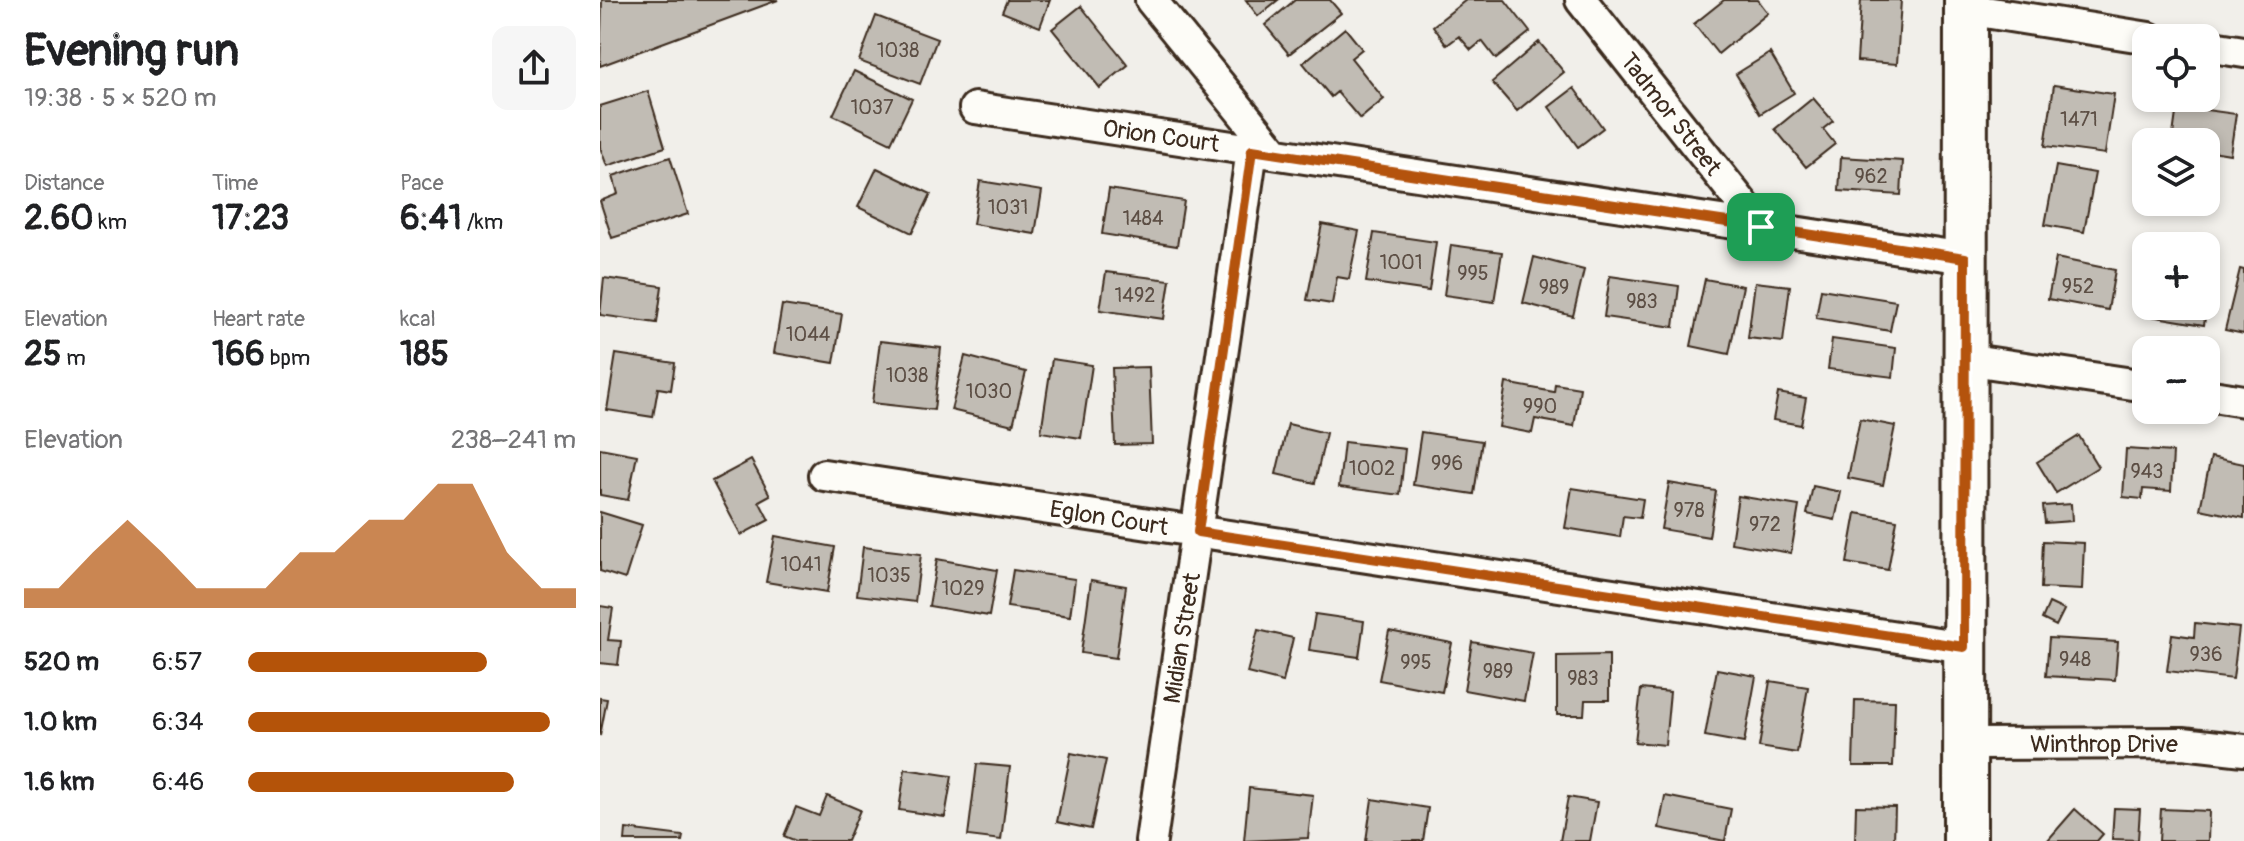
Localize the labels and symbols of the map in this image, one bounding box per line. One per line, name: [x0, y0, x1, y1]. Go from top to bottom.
house number: 1038: [877, 38, 919, 63]
street label: Tadmor Street: [1614, 47, 1728, 182]
house number: 1037: [850, 95, 894, 120]
house number: 1471: [2060, 107, 2098, 132]
street label: Orion Court: [1101, 114, 1221, 159]
house number: 962: [1854, 164, 1888, 189]
pin: [1727, 193, 1795, 261]
house number: 1031: [988, 195, 1028, 220]
house number: 1484: [1122, 206, 1164, 231]
house number: 1001: [1380, 250, 1422, 275]
house number: 995: [1457, 261, 1489, 286]
house number: 952: [2062, 274, 2094, 299]
house number: 989: [1539, 275, 1569, 300]
house number: 1492: [1115, 283, 1155, 308]
house number: 983: [1626, 289, 1658, 314]
house number: 1044: [786, 322, 831, 347]
house number: 1038: [886, 363, 928, 388]
house number: 1030: [966, 379, 1012, 404]
house number: 990: [1523, 394, 1557, 419]
house number: 996: [1431, 451, 1463, 476]
house number: 1002: [1349, 456, 1395, 481]
house number: 943: [2130, 459, 2164, 484]
street label: Eglon Court: [1048, 495, 1171, 542]
house number: 978: [1674, 498, 1704, 523]
house number: 972: [1749, 512, 1781, 537]
house number: 1041: [781, 552, 821, 577]
house number: 1035: [867, 563, 911, 588]
street label: Midian Street: [1158, 570, 1207, 705]
house number: 1029: [942, 576, 984, 601]
house number: 936: [2189, 642, 2223, 667]
house number: 948: [2059, 647, 2091, 672]
house number: 995: [1400, 650, 1432, 675]
house number: 989: [1483, 659, 1513, 684]
house number: 983: [1567, 666, 1599, 691]
street label: Winthrop Drive: [2030, 730, 2178, 759]

